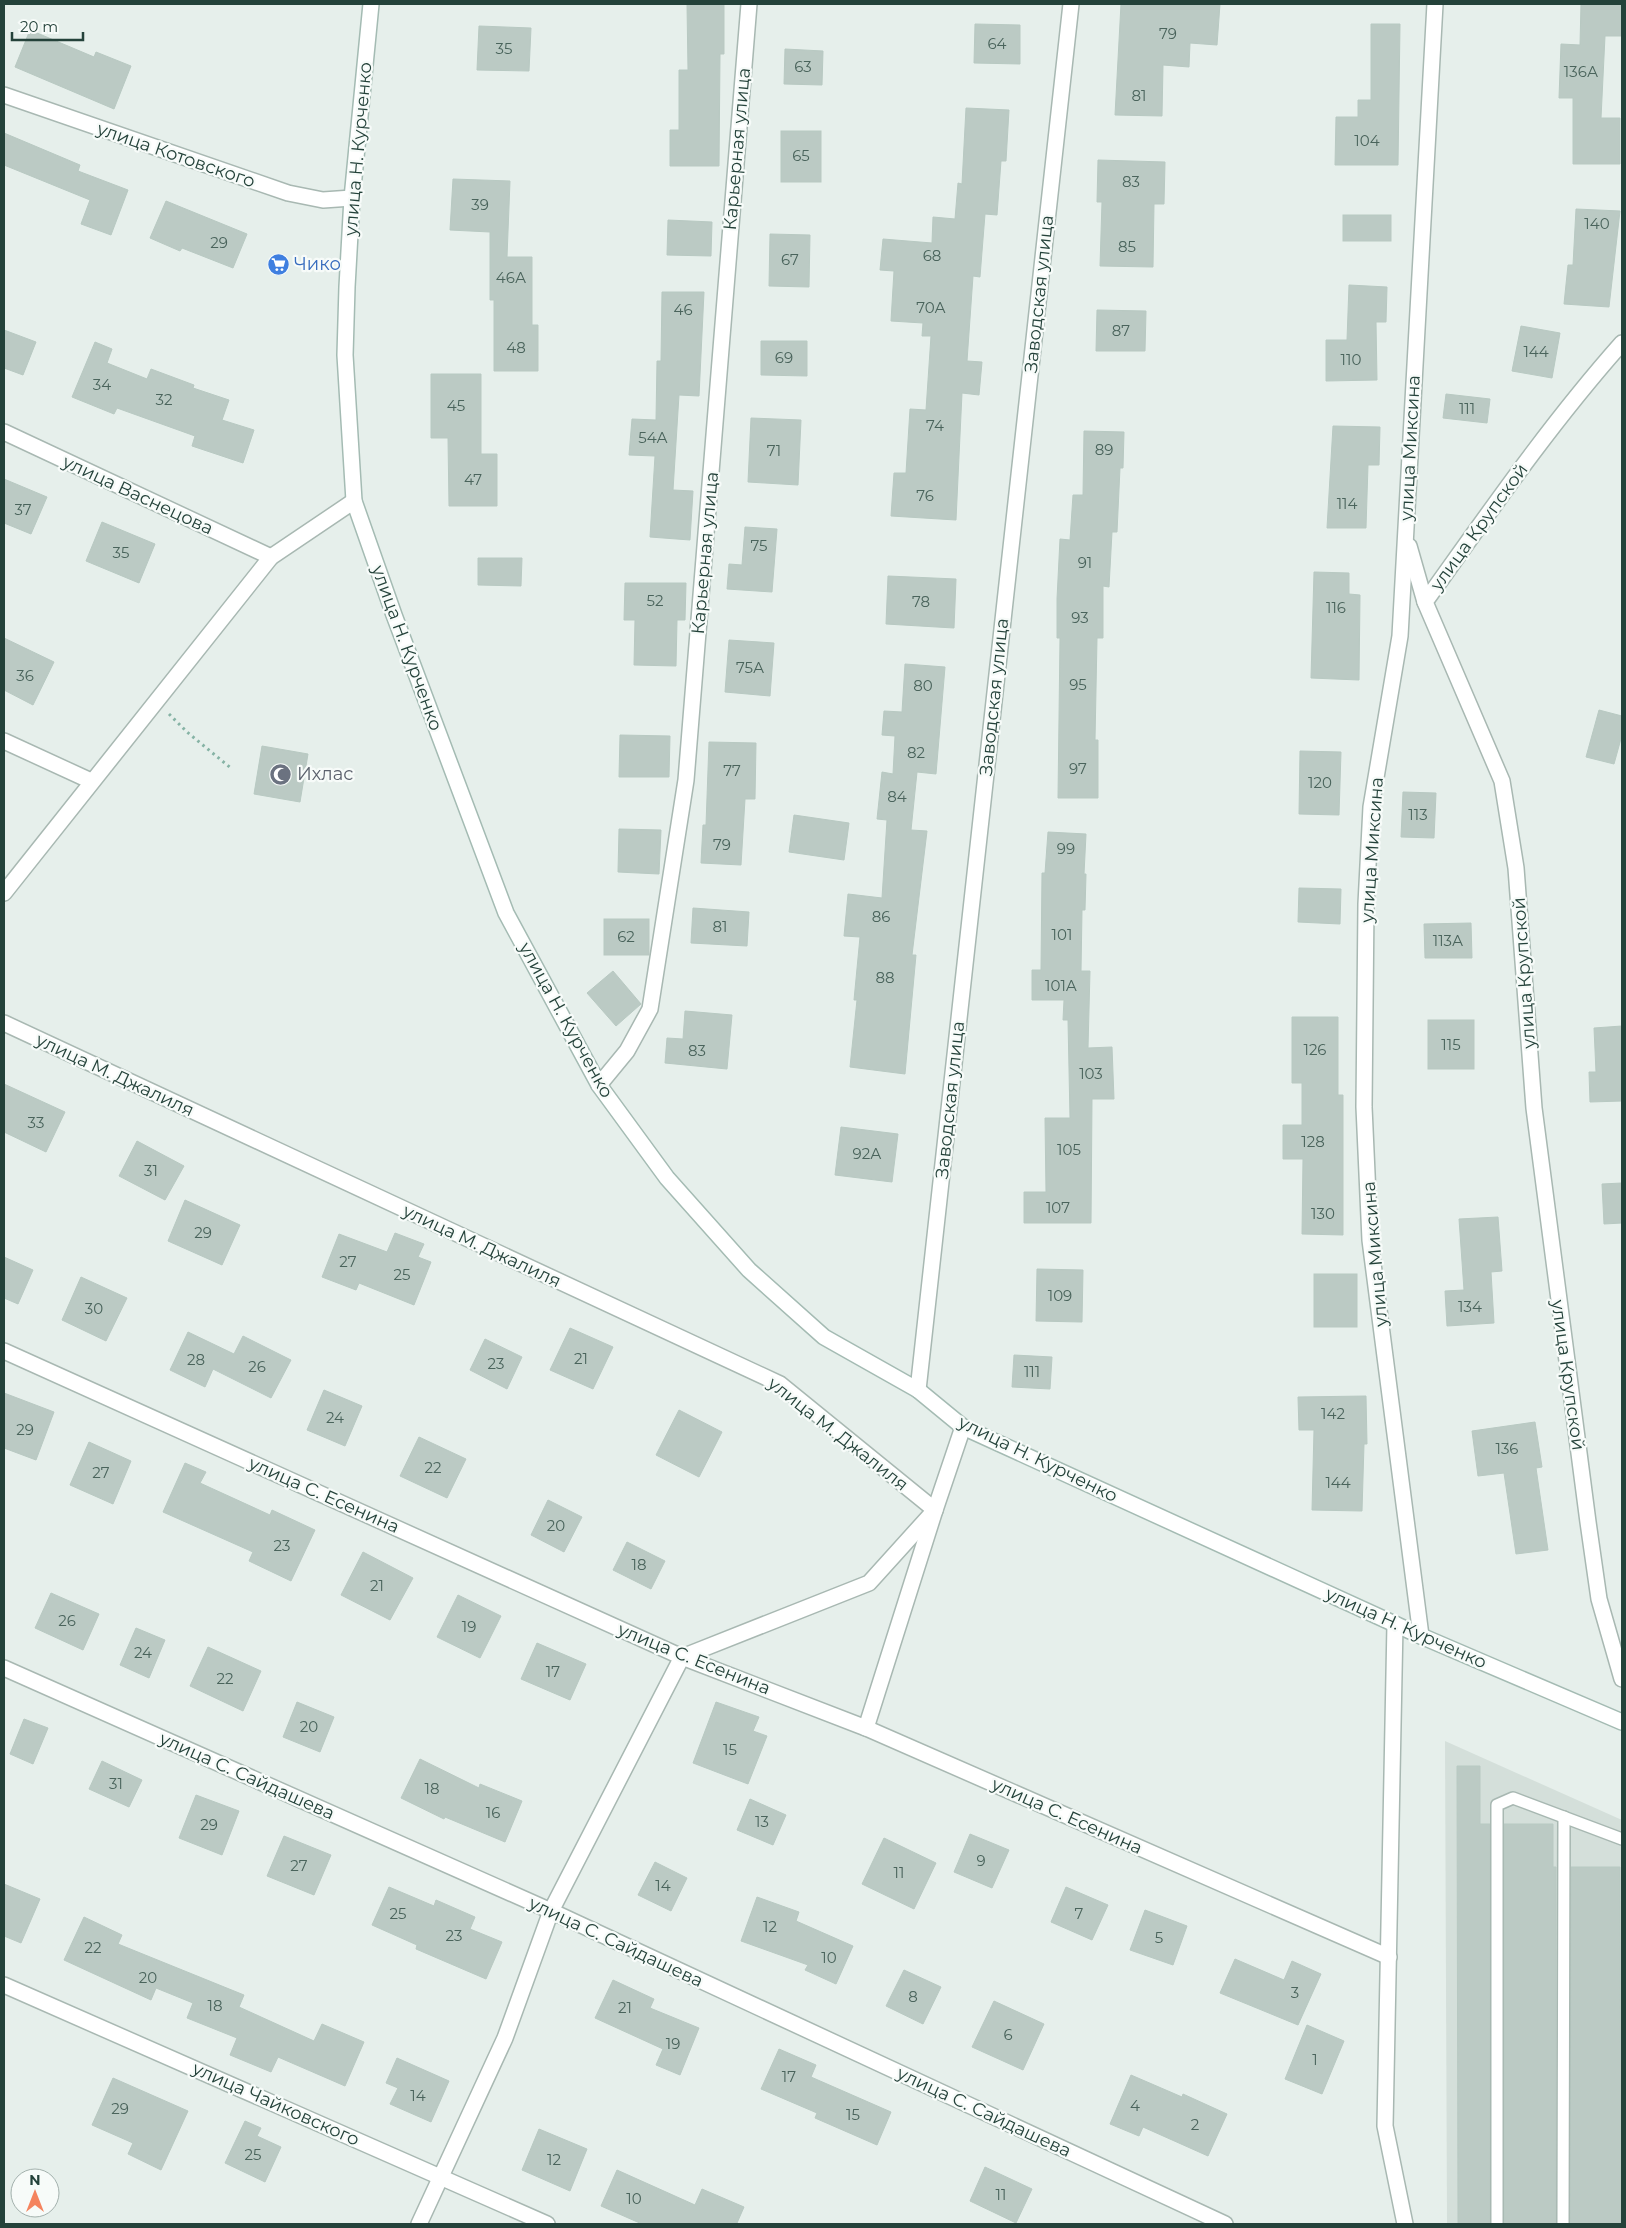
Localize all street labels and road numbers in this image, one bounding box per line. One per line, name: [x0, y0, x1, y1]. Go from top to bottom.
street label: улица Н. Курченко: [339, 61, 377, 238]
street label: Карьерная улица: [719, 67, 755, 231]
street label: улица Котовского: [93, 117, 258, 192]
street label: Заводская улица: [1020, 214, 1058, 374]
street label: улица Миксина: [1395, 375, 1425, 522]
street label: улица Васнецова: [58, 450, 217, 540]
street label: улица Крупской: [1425, 459, 1532, 596]
street label: Карьерная улица: [687, 471, 723, 635]
street label: улица Н. Курченко: [366, 561, 447, 734]
street label: Заводская улица: [975, 617, 1013, 777]
street label: улица Миксина: [1356, 776, 1388, 925]
street label: улица Крупской: [1508, 897, 1540, 1050]
street label: улица Н. Курченко: [514, 938, 618, 1102]
street label: Заводская улица: [931, 1020, 969, 1180]
street label: улица М. Джалиля: [32, 1028, 198, 1121]
street label: улица Миксина: [1358, 1180, 1392, 1329]
street label: улица М. Джалиля: [399, 1199, 565, 1292]
street label: улица Крупской: [1546, 1297, 1589, 1452]
street label: улица М. Джалиля: [763, 1372, 912, 1496]
street label: улица Н. Курченко: [954, 1410, 1121, 1507]
street label: улица С. Есенина: [244, 1451, 403, 1538]
street label: улица Н. Курченко: [1321, 1582, 1490, 1674]
street label: улица С. Есенина: [614, 1618, 773, 1700]
street label: улица С. Сайдашева: [155, 1727, 338, 1825]
street label: улица С. Есенина: [987, 1772, 1146, 1859]
street label: улица С. Сайдашева: [524, 1892, 707, 1992]
street label: улица Чайковского: [188, 2057, 363, 2151]
street label: улица С. Сайдашева: [892, 2062, 1075, 2162]

